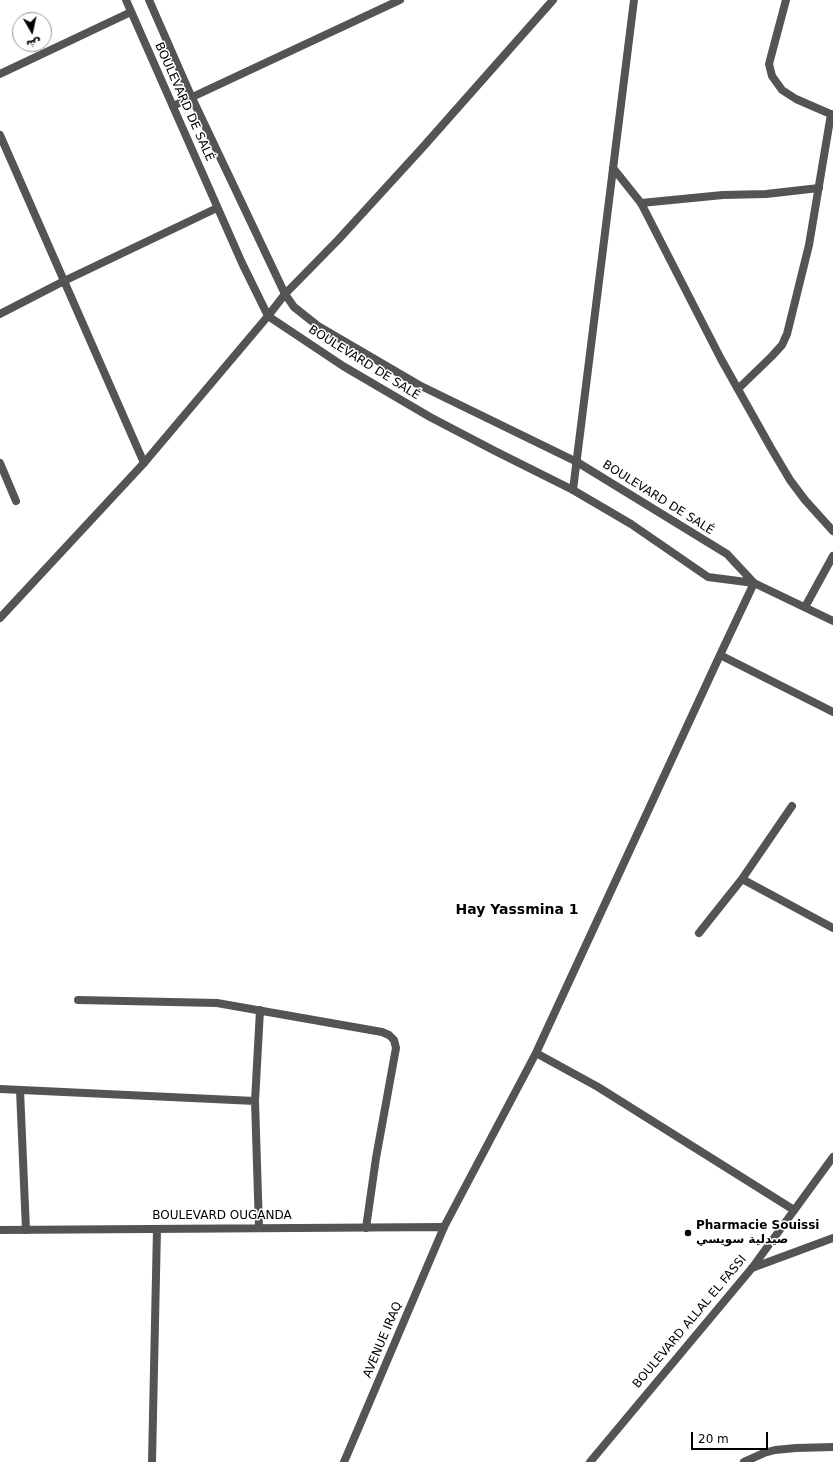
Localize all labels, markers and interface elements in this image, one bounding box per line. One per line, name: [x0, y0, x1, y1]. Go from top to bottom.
north arrow: [12, 12, 52, 52]
text: ش: [25, 36, 42, 51]
street label: BOULEVARD DE SALÉ: [151, 40, 217, 164]
street label: BOULEVARD DE SALÉ: [306, 323, 422, 403]
street label: BOULEVARD DE SALÉ: [600, 458, 716, 538]
district label: Hay Yassmina 1: [455, 902, 579, 918]
street label: BOULEVARD OUGANDA: [152, 1209, 292, 1223]
place label: Pharmacie Souissi صيدلية سويسي: [696, 1219, 819, 1247]
marker: Pharmacie Souissi صيدلية سويسي: [683, 1228, 693, 1238]
street label: BOULEVARD ALLAL EL FASSI: [630, 1253, 750, 1391]
street label: AVENUE IRAQ: [361, 1300, 405, 1380]
scale bar: [693, 1424, 770, 1450]
text: 20 m: [698, 1432, 729, 1446]

